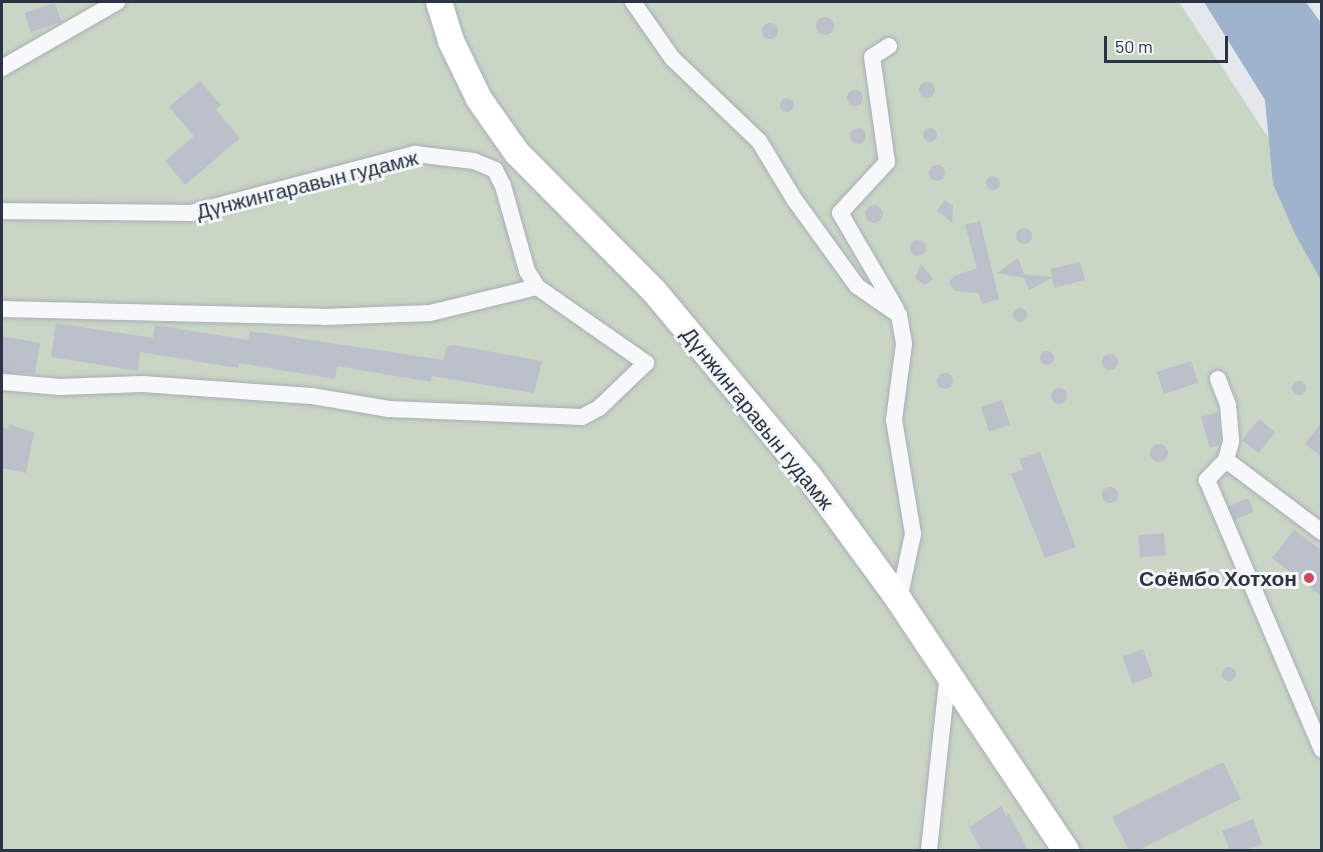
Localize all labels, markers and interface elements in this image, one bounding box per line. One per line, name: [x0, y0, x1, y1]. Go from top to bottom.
scale bar: [1107, 24, 1232, 62]
text: 50 m: [1115, 35, 1153, 57]
street label: Дүнжингаравын гудамж: [193, 144, 421, 224]
street label: Дүнжингаравын гудамж: [677, 322, 839, 514]
place label: Соёмбо Хотхон: [1139, 565, 1297, 591]
marker: Соёмбо Хотхон: [1302, 571, 1316, 585]

